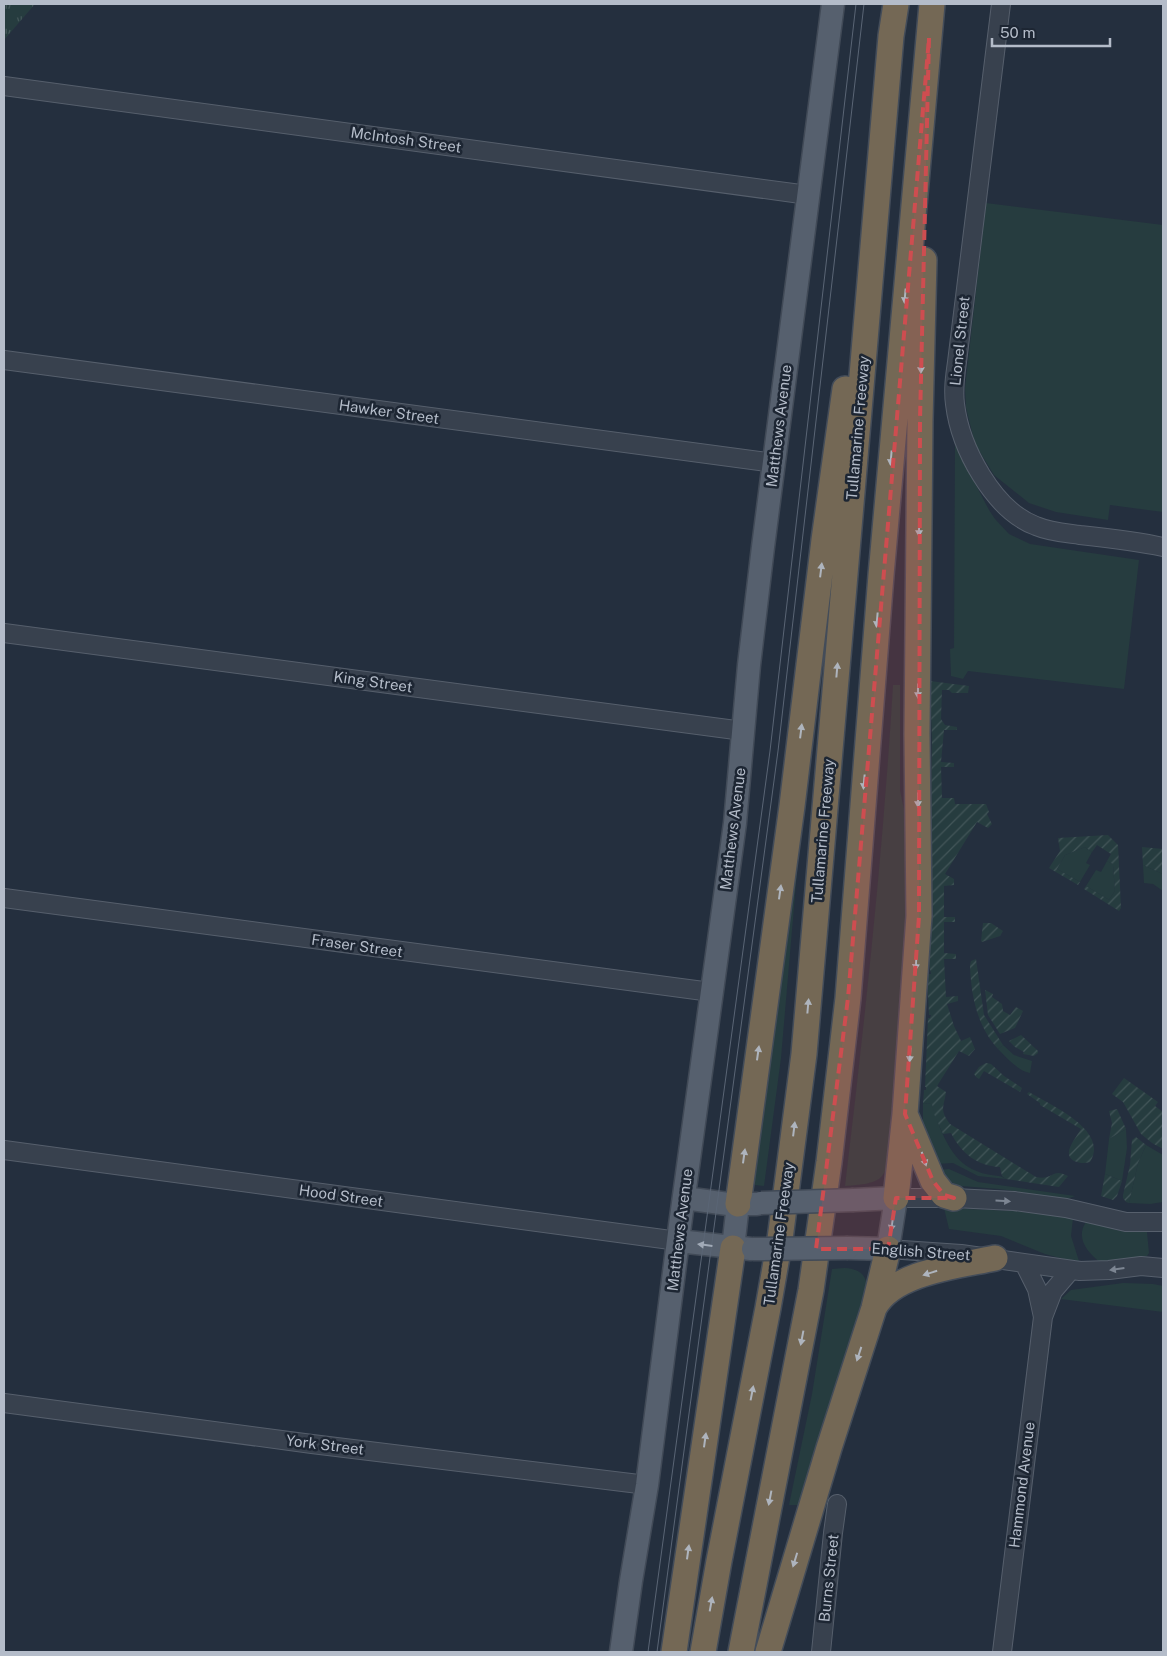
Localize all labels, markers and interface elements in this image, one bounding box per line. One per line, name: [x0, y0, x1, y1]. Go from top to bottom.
scale bar: [992, 15, 1110, 47]
text: 50 m: [1000, 24, 1035, 41]
street label: McIntosh Street: [350, 123, 463, 156]
one-way arrow: [901, 289, 909, 305]
street label: Lionel Street: [946, 295, 973, 387]
street label: Tullamarine Freeway: [843, 355, 872, 501]
one-way arrow: [917, 358, 925, 374]
street label: Matthews Avenue: [763, 364, 794, 488]
street label: Hawker Street: [338, 396, 440, 427]
one-way arrow: [887, 450, 895, 466]
one-way arrow: [915, 521, 923, 537]
one-way arrow: [817, 561, 825, 577]
one-way arrow: [873, 612, 881, 628]
one-way arrow: [833, 661, 841, 677]
street label: King Street: [333, 668, 414, 695]
one-way arrow: [914, 683, 922, 699]
one-way arrow: [797, 723, 805, 739]
street label: Tullamarine Freeway: [808, 758, 837, 904]
street label: Matthews Avenue: [717, 767, 748, 891]
one-way arrow: [860, 774, 868, 790]
one-way arrow: [914, 792, 922, 808]
one-way arrow: [776, 884, 784, 900]
street label: Fraser Street: [310, 931, 404, 960]
one-way arrow: [911, 955, 919, 971]
one-way arrow: [805, 998, 813, 1014]
one-way arrow: [754, 1045, 762, 1061]
one-way arrow: [905, 1047, 913, 1063]
one-way arrow: [791, 1121, 799, 1137]
one-way arrow: [740, 1147, 748, 1163]
one-way arrow: [920, 1151, 928, 1166]
street label: Tullamarine Freeway: [760, 1161, 797, 1307]
street label: Matthews Avenue: [664, 1168, 695, 1292]
street label: Hood Street: [298, 1181, 384, 1210]
one-way arrow: [995, 1197, 1011, 1205]
one-way arrow: [888, 1216, 896, 1232]
street label: English Street: [871, 1240, 971, 1263]
one-way arrow: [697, 1241, 713, 1249]
one-way arrow: [1109, 1265, 1125, 1273]
one-way arrow: [923, 1269, 938, 1277]
one-way arrow: [797, 1331, 805, 1347]
one-way arrow: [854, 1347, 862, 1362]
one-way arrow: [749, 1385, 757, 1401]
street label: Hammond Avenue: [1005, 1421, 1038, 1549]
street label: York Street: [285, 1431, 365, 1458]
one-way arrow: [701, 1432, 709, 1448]
one-way arrow: [766, 1490, 774, 1505]
street label: Burns Street: [815, 1533, 842, 1623]
one-way arrow: [685, 1544, 693, 1560]
one-way arrow: [791, 1552, 799, 1567]
one-way arrow: [708, 1596, 716, 1612]

